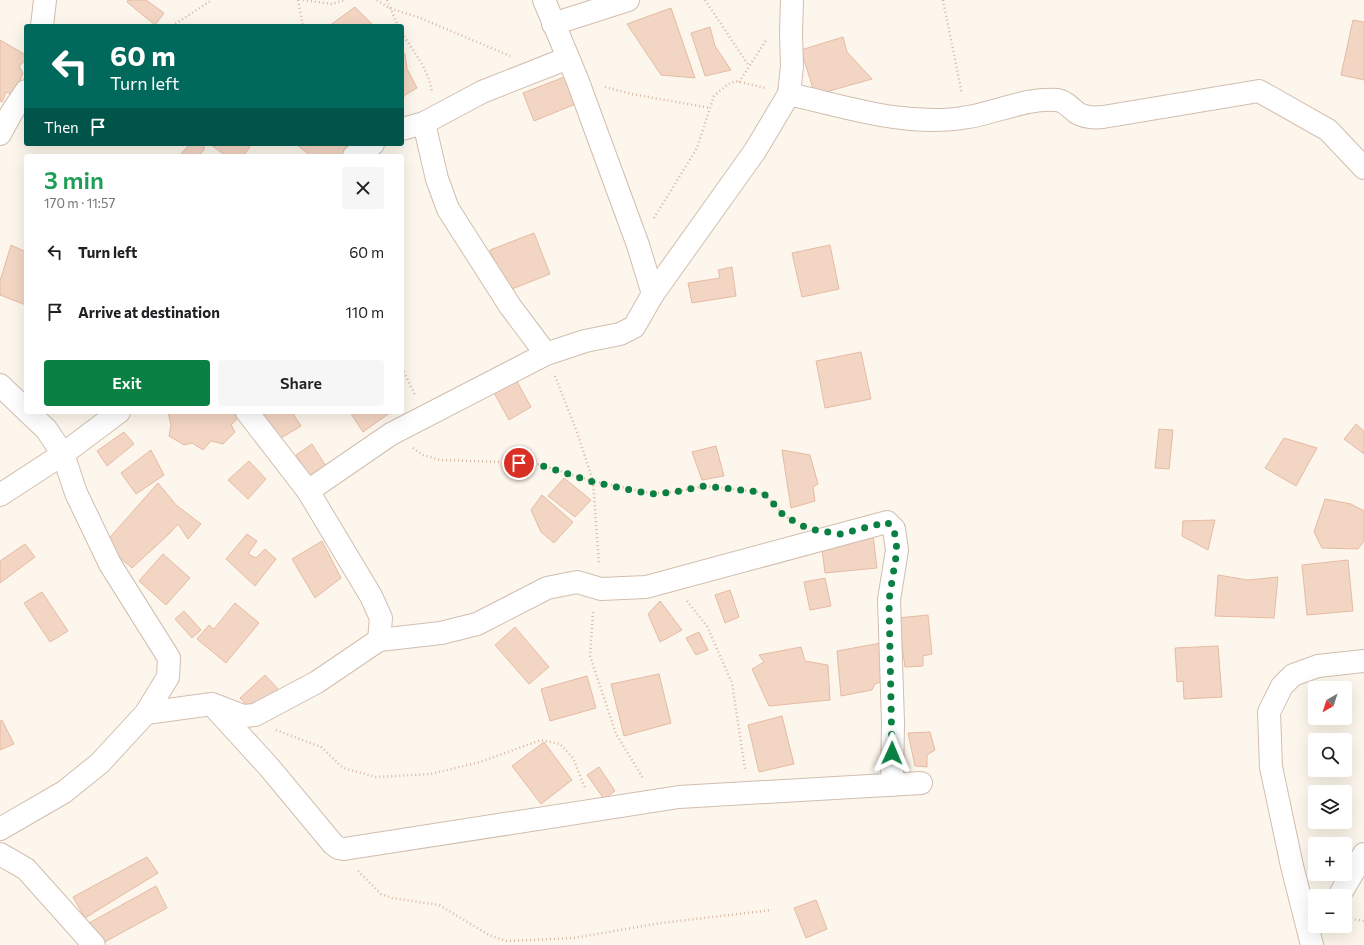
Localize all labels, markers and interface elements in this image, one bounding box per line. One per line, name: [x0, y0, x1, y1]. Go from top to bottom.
text: 60 m: [110, 38, 176, 72]
icon: left: [44, 40, 96, 92]
text: Turn left: [110, 72, 179, 94]
icon: arrive: [87, 116, 109, 138]
text: Then: [44, 118, 79, 136]
text: 3 min: [44, 165, 104, 194]
button: close: [342, 167, 384, 209]
text: 170 m · 11:57: [44, 195, 115, 211]
icon: left: [44, 241, 66, 263]
text: Turn left: [78, 243, 137, 261]
text: 60 m: [349, 243, 384, 261]
icon: arrive: [44, 301, 66, 323]
text: Arrive at destination: [78, 303, 220, 321]
text: 110 m: [345, 303, 384, 321]
button: Exit: [44, 360, 210, 406]
button: Share: [218, 360, 384, 406]
pin: [502, 446, 536, 480]
icon: arrive: [508, 452, 530, 474]
north arrow: [1308, 681, 1352, 725]
map controls: [1308, 681, 1352, 933]
position arrow: [871, 732, 913, 774]
button: search: [1308, 733, 1352, 777]
button: layers: [1308, 785, 1352, 829]
button: +: [1308, 837, 1352, 881]
button: −: [1308, 889, 1352, 933]

